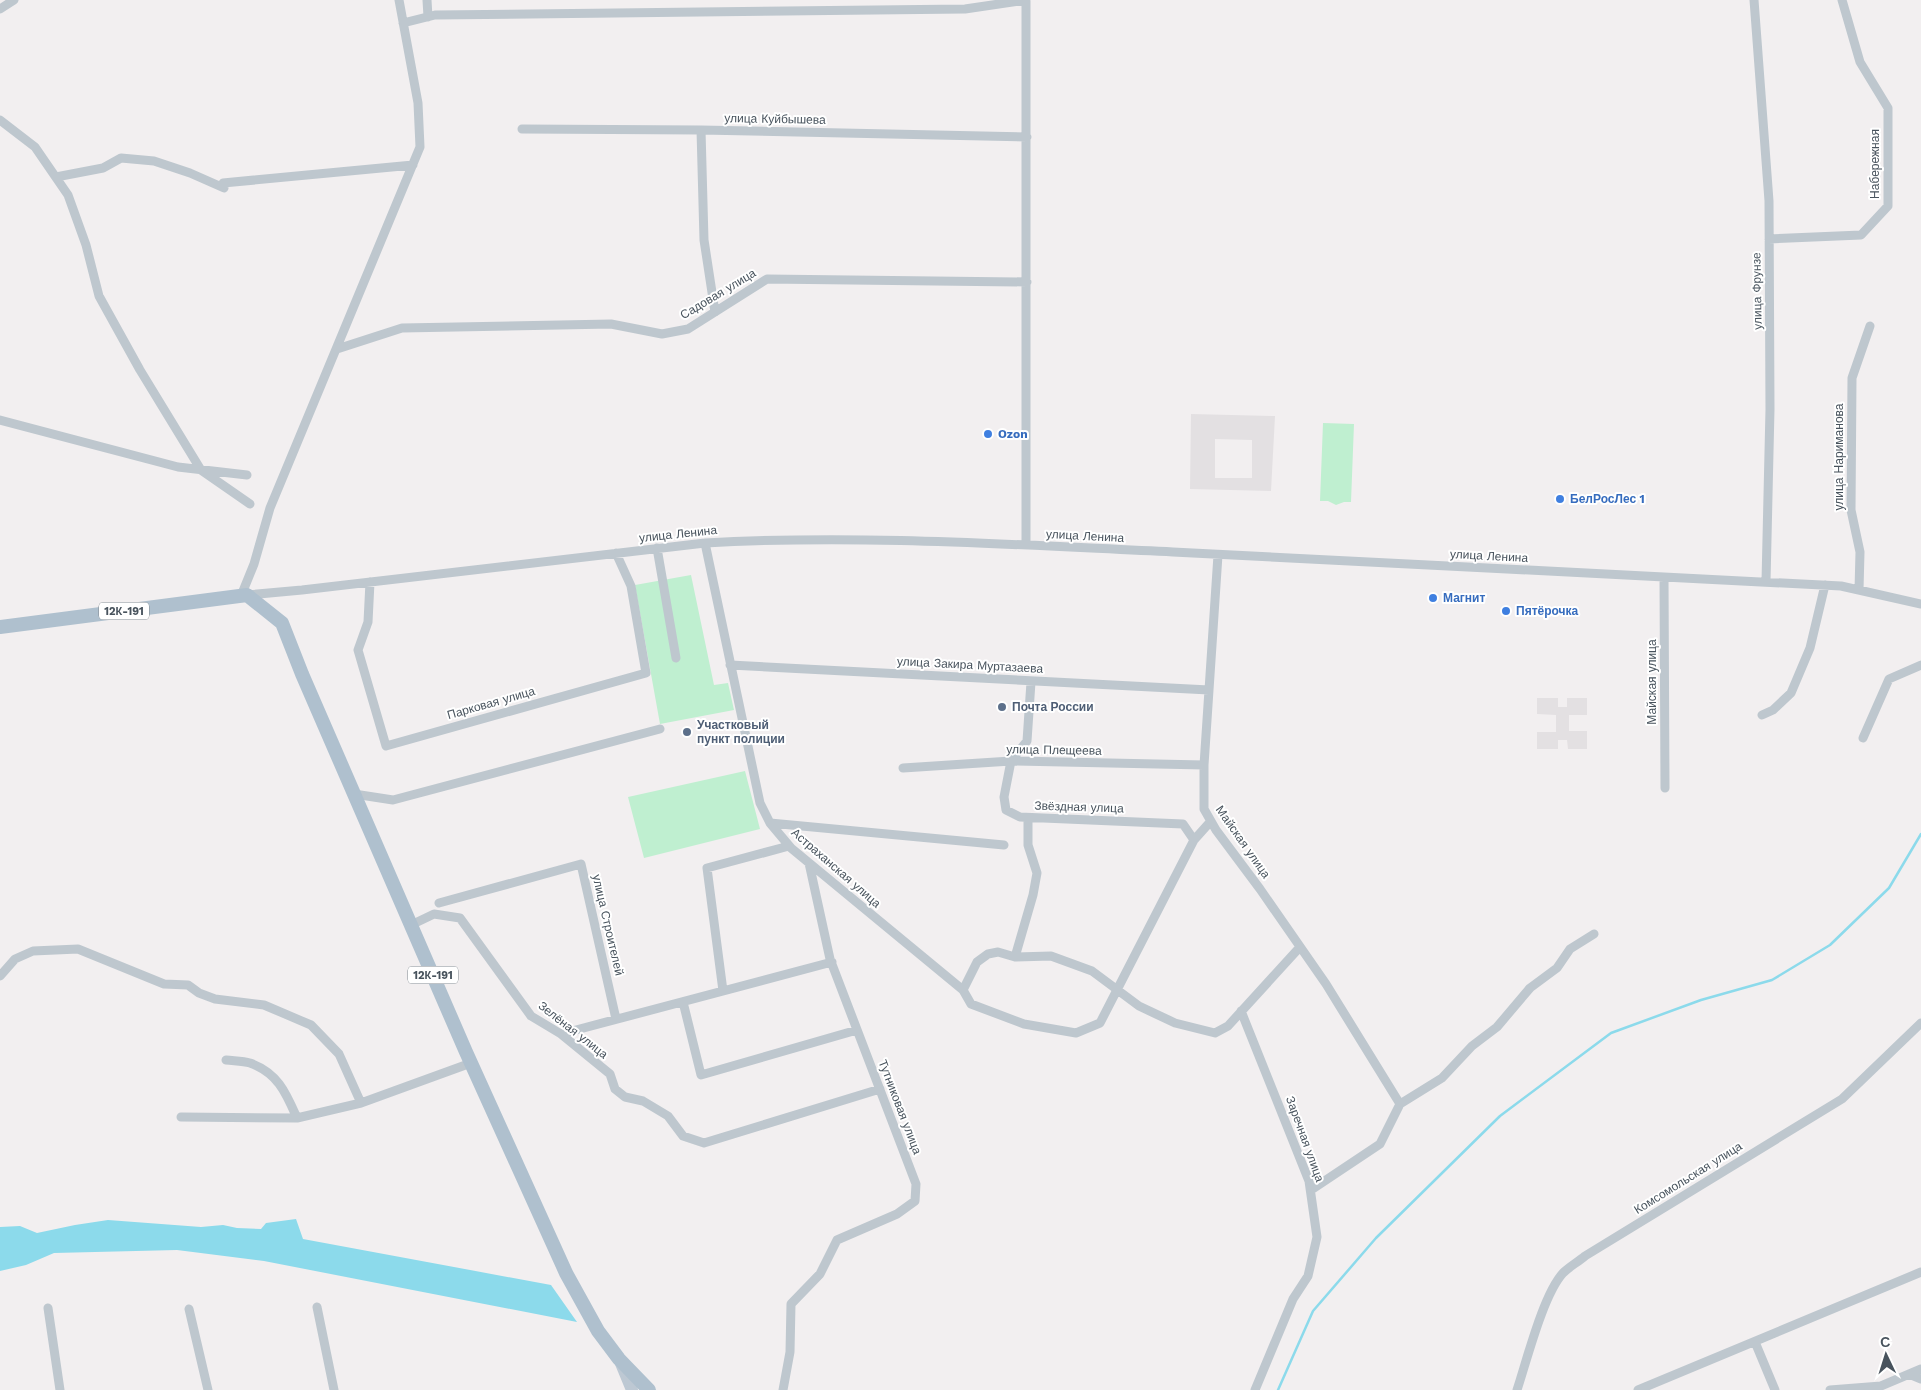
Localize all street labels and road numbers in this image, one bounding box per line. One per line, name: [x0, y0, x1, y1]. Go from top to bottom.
street label: улица Куйбышева: [724, 111, 826, 127]
street label: Набережная: [1868, 129, 1882, 199]
street label: улица Фрунзе: [1749, 252, 1765, 330]
street label: Садовая улица: [678, 266, 759, 322]
street label: улица Нариманова: [1832, 403, 1846, 510]
street label: улица Ленина: [638, 523, 718, 545]
street label: улица Ленина: [1046, 527, 1125, 545]
street label: улица Ленина: [1450, 547, 1529, 565]
road number: 12К-191: [99, 602, 149, 620]
street label: Майская улица: [1645, 639, 1659, 725]
street label: улица Закира Муртазаева: [896, 654, 1044, 676]
street label: Парковая улица: [446, 684, 537, 722]
street label: улица Плещеева: [1006, 742, 1102, 758]
street label: Звёздная улица: [1034, 798, 1124, 816]
street label: Майская улица: [1213, 803, 1273, 881]
street label: Астраханская улица: [788, 825, 884, 911]
street label: улица Строителей: [590, 873, 626, 977]
road number: 12К-191: [408, 966, 458, 984]
street label: Зелёная улица: [536, 999, 611, 1062]
street label: Тутниковая улица: [876, 1058, 925, 1157]
street label: Заречная улица: [1283, 1094, 1327, 1184]
street label: Комсомольская улица: [1632, 1139, 1745, 1217]

